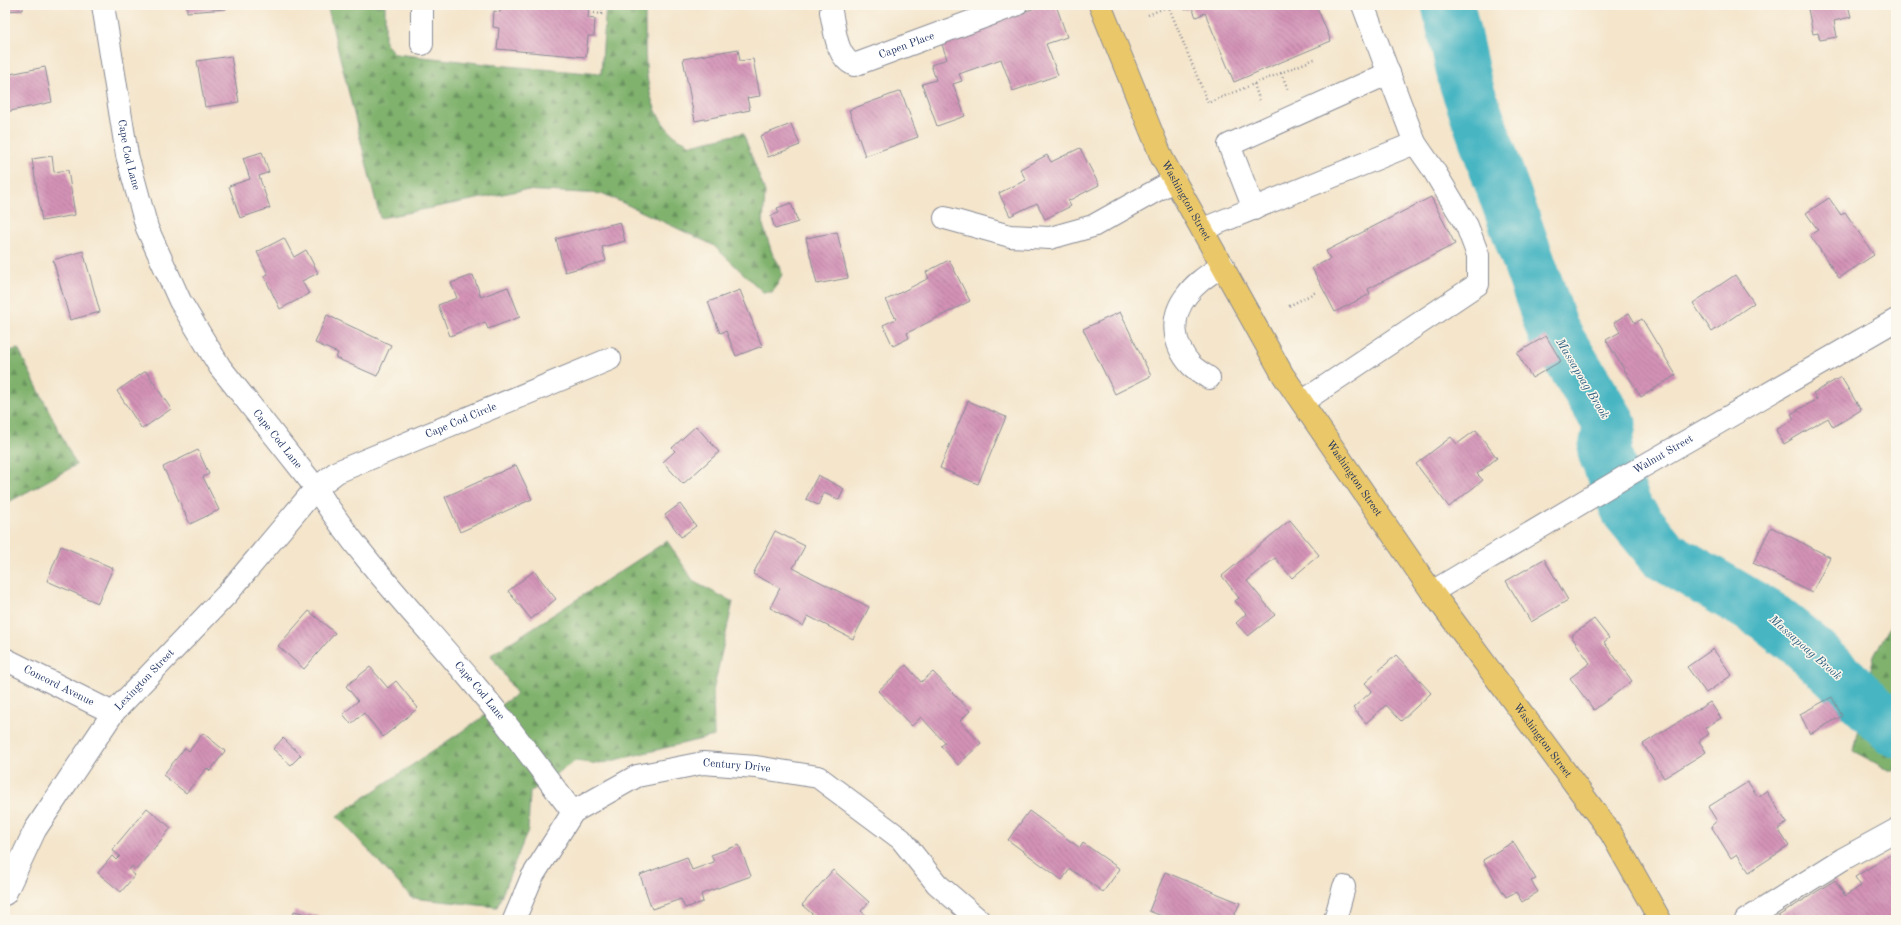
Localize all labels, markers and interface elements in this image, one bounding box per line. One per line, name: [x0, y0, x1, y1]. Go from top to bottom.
street label: Capen Place: [877, 30, 936, 61]
street label: Cape Cod Lane: [116, 119, 142, 191]
street label: Washington Street: [1159, 159, 1212, 243]
water label: Massapoag Brook: [1553, 336, 1611, 421]
street label: Cape Cod Circle: [424, 401, 498, 440]
street label: Cape Cod Lane: [251, 407, 304, 471]
street label: Walnut Street: [1631, 433, 1695, 476]
street label: Washington Street: [1324, 438, 1384, 519]
water label: Massapoag Brook: [1766, 613, 1844, 683]
street label: Lexington Street: [113, 647, 177, 713]
street label: Cape Cod Lane: [452, 659, 507, 722]
street label: Concord Avenue: [22, 664, 96, 708]
street label: Washington Street: [1511, 701, 1574, 780]
street label: Century Drive: [702, 758, 771, 775]

